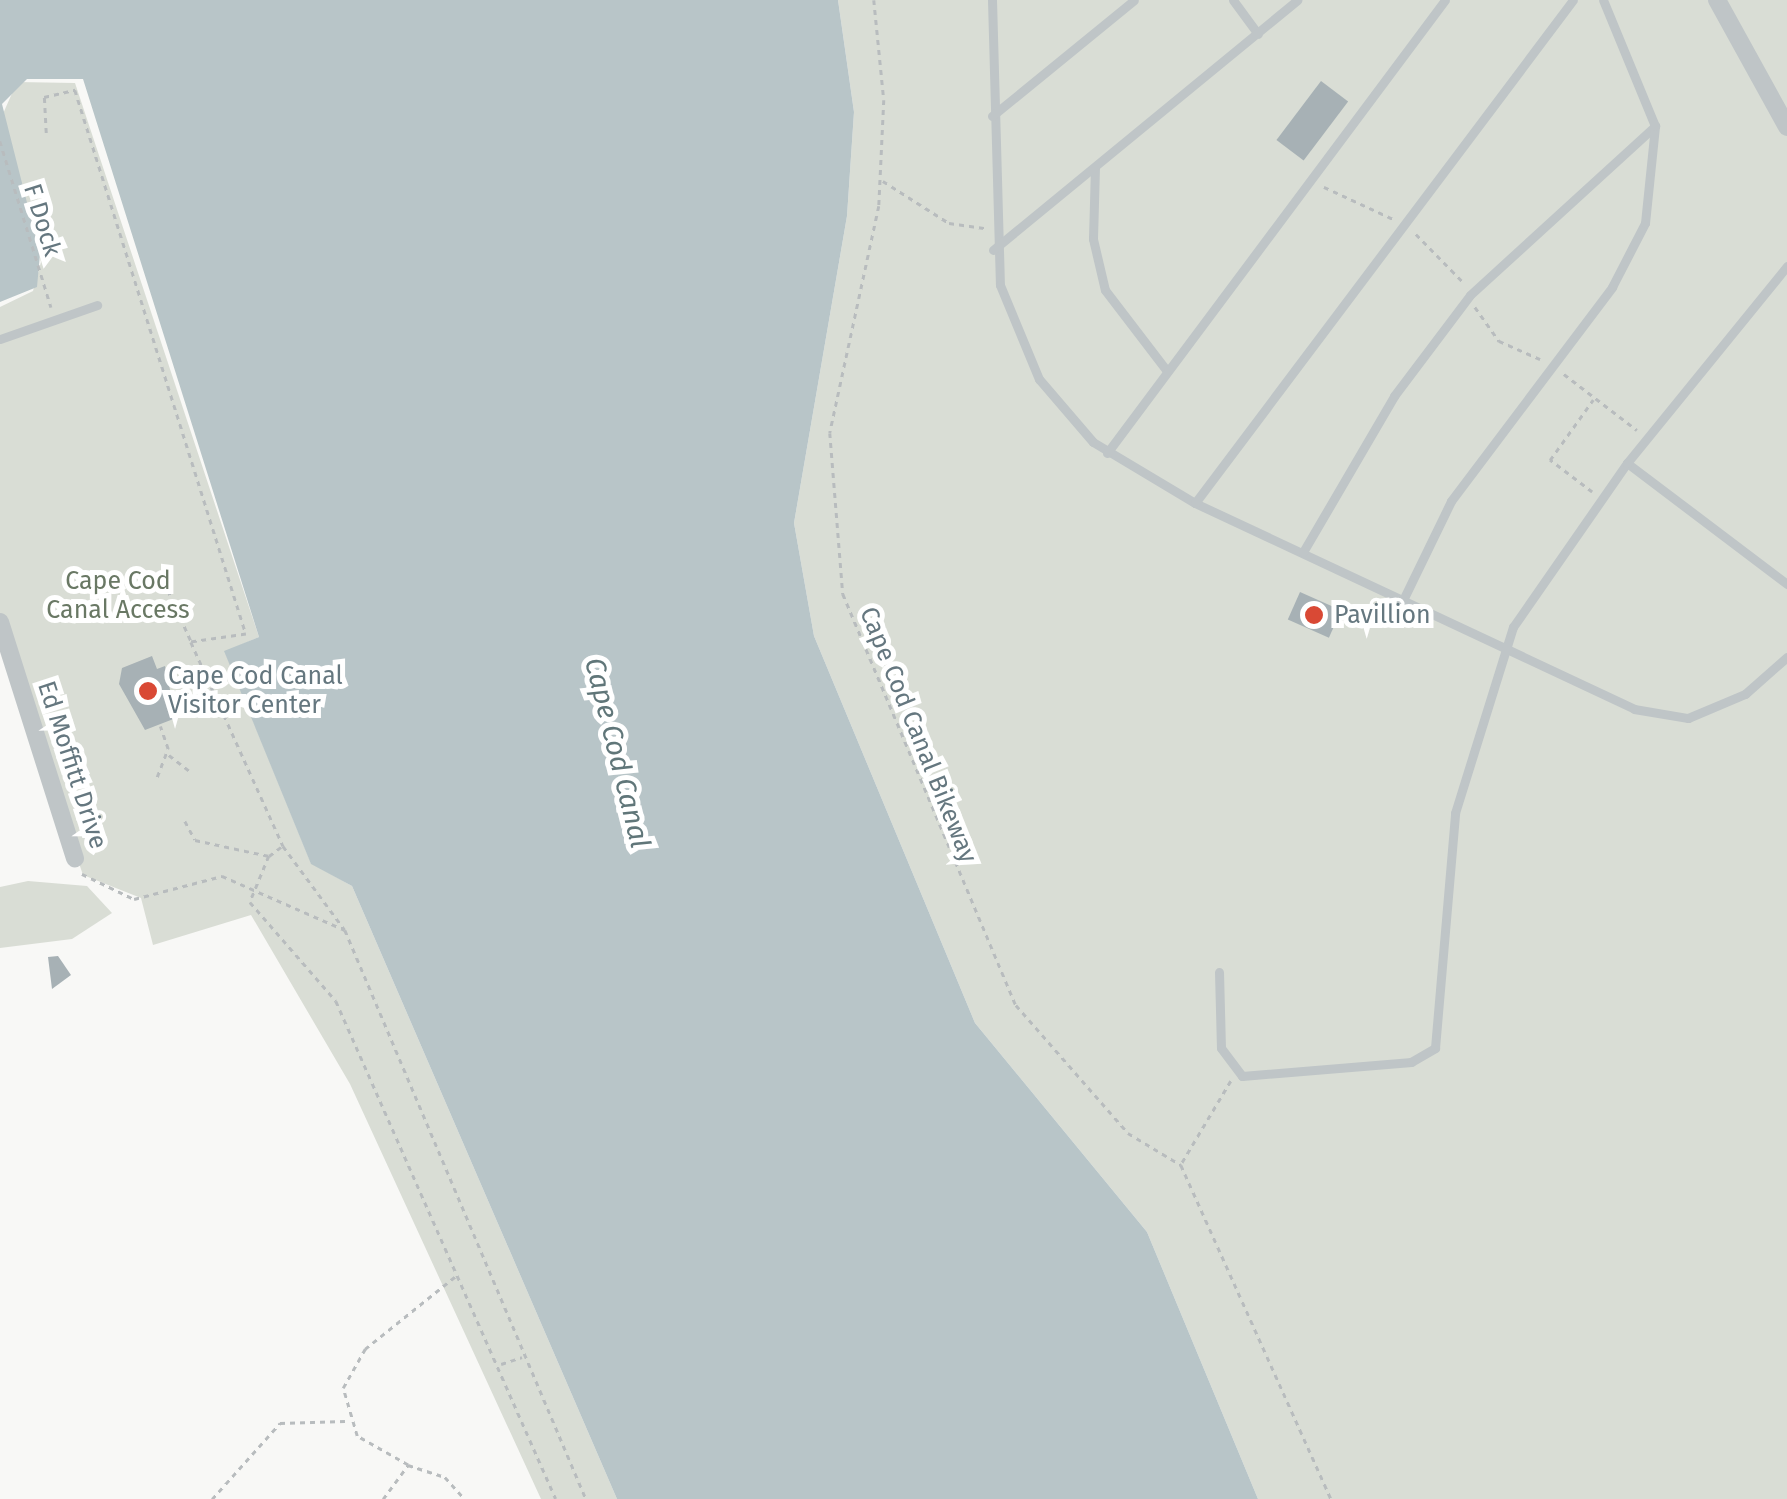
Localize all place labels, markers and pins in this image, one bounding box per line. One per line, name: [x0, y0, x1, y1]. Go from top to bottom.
place label: Pavillion: [1334, 600, 1431, 630]
marker: Pavillion: [1303, 604, 1325, 626]
place label: Cape Cod Canal Visitor Center: [168, 662, 343, 721]
marker: Cape Cod Canal Visitor Center: [137, 680, 159, 702]

